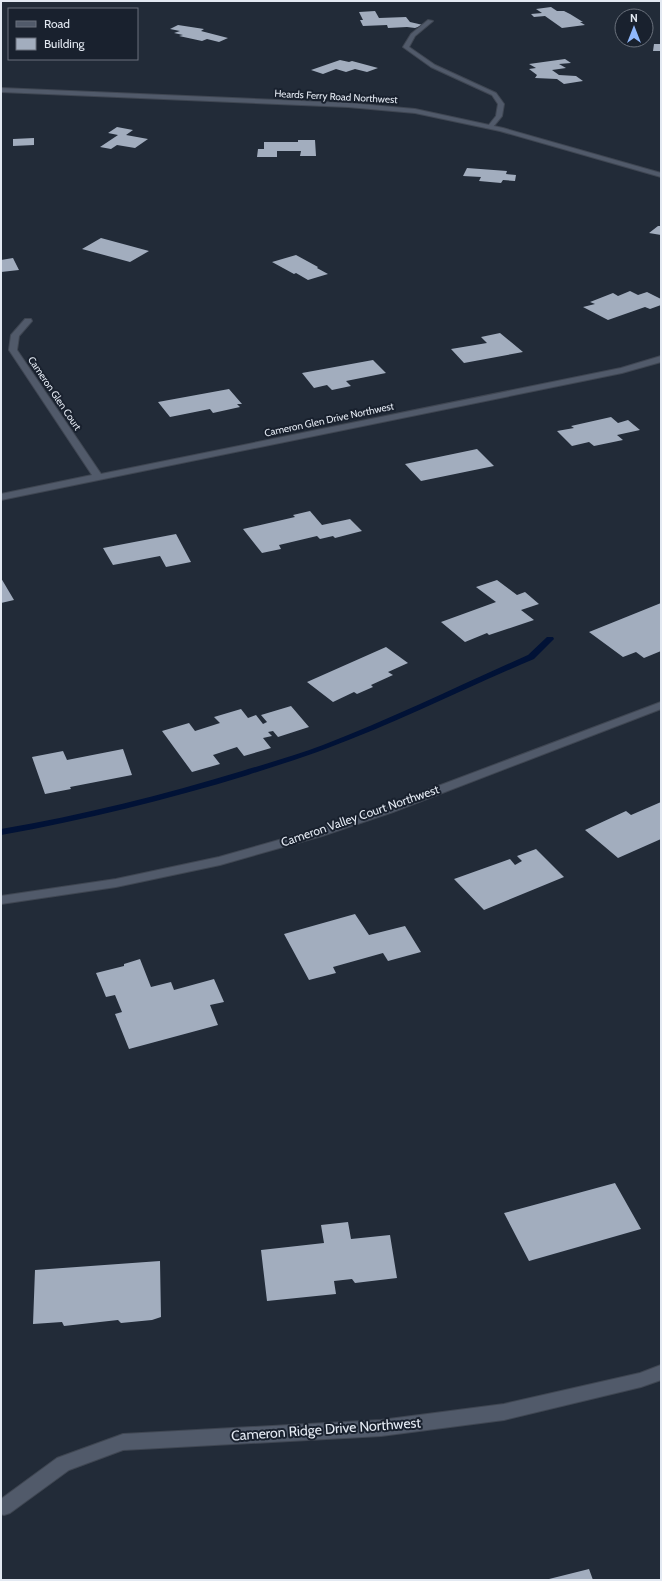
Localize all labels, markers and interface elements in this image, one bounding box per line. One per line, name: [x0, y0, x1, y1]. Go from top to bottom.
legend: [8, 8, 138, 60]
north arrow: [614, 8, 654, 48]
text: N: [630, 11, 638, 25]
text: Road: [44, 16, 70, 31]
text: Building: [44, 36, 86, 51]
street label: Heards Ferry Road Northwest: [274, 87, 399, 106]
street label: Cameron Glen Court: [25, 354, 84, 433]
street label: Cameron Glen Drive Northwest: [263, 399, 396, 440]
street label: Cameron Valley Court Northwest: [279, 781, 441, 850]
street label: Cameron Ridge Drive Northwest: [230, 1413, 422, 1445]

